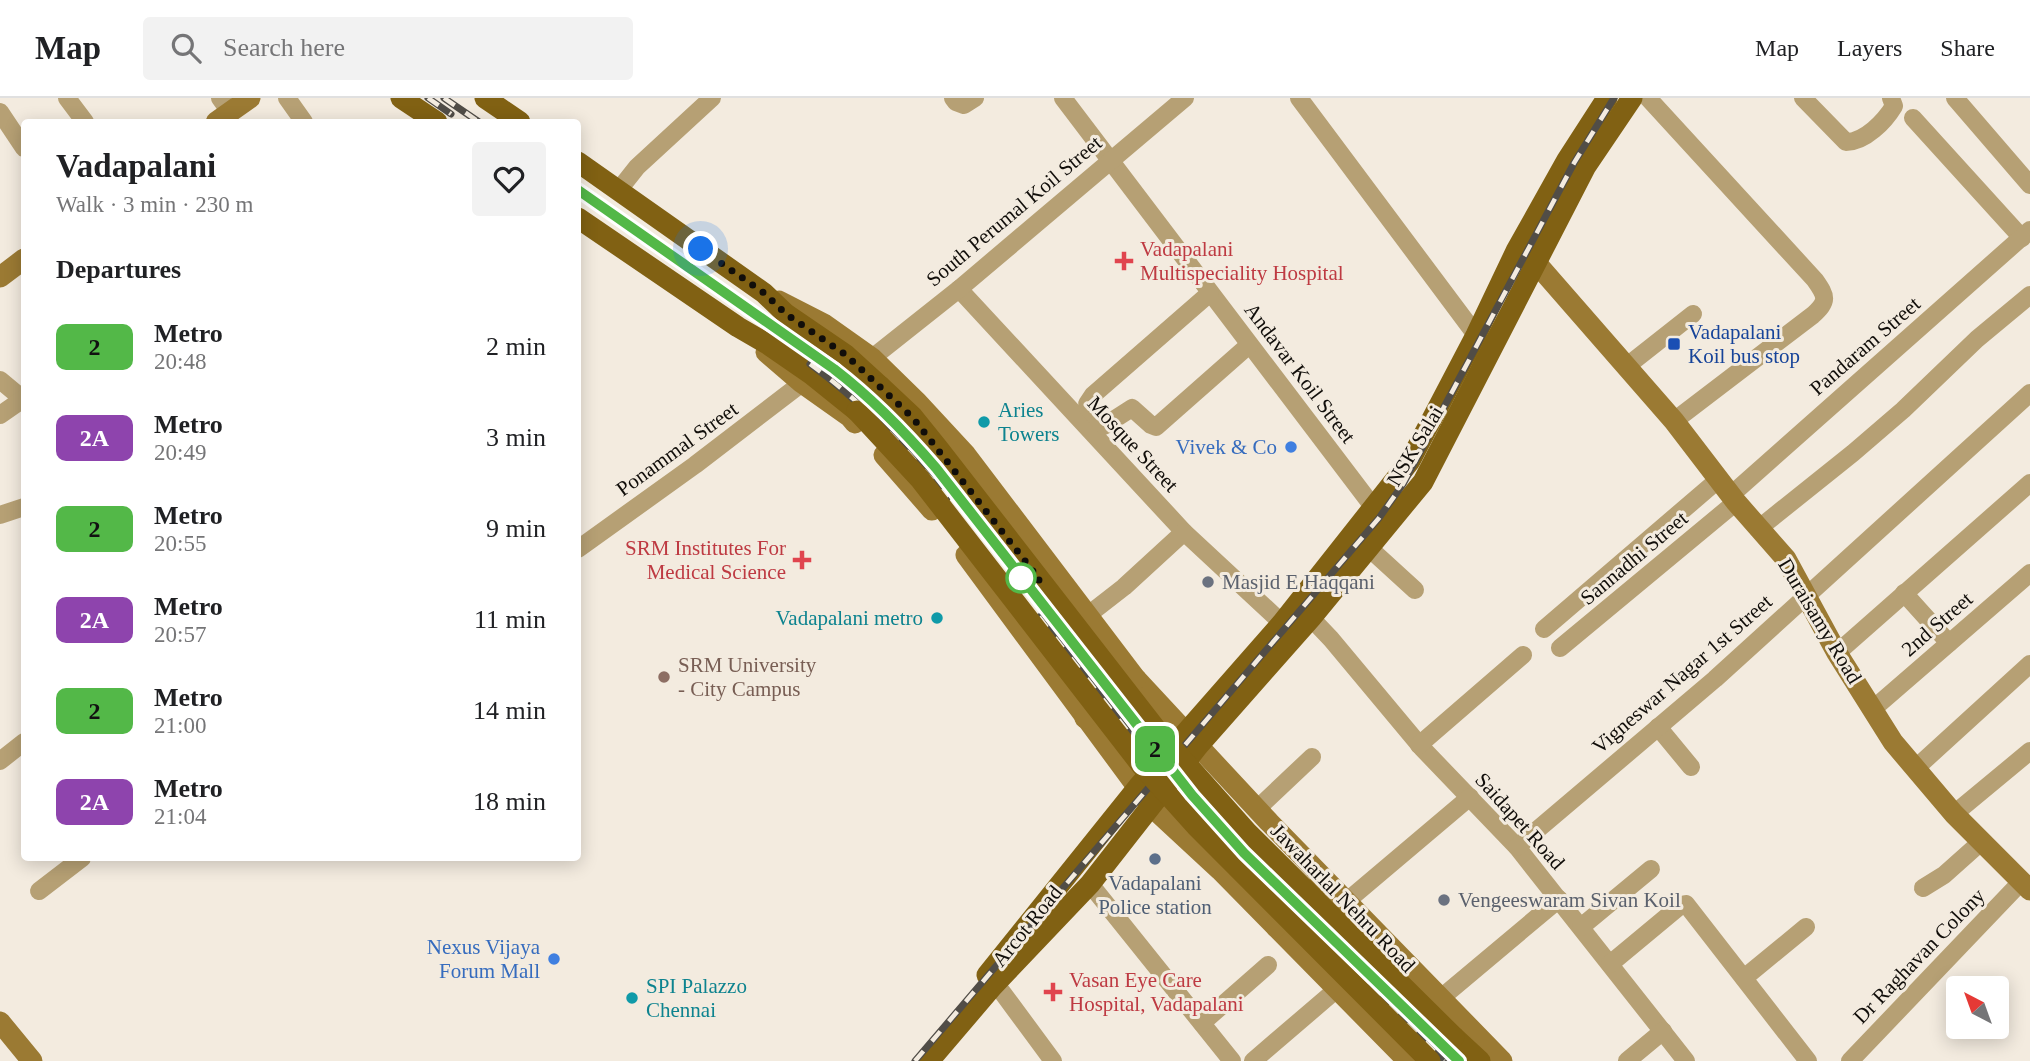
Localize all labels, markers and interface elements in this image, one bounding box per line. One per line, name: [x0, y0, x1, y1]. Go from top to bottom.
search box: [143, 17, 633, 80]
icon: search: [167, 29, 205, 67]
text: Map: [35, 30, 101, 66]
text: Search here: [223, 33, 345, 62]
text: Map: [1755, 35, 1799, 61]
text: Layers: [1837, 35, 1902, 61]
text: Share: [1940, 35, 1995, 61]
street label: South Perumal Koil Street: [922, 131, 1107, 291]
button: heart: [472, 142, 546, 216]
text: Vadapalani: [56, 148, 216, 184]
text: Walk · 3 min · 230 m: [56, 192, 253, 217]
your location: [683, 231, 718, 266]
place label: Vadapalani Multispeciality Hospital: [1140, 237, 1344, 285]
marker: Vadapalani Multispeciality Hospital: [1114, 251, 1134, 271]
text: Departures: [56, 255, 181, 284]
street label: Pandaram Street: [1805, 292, 1925, 400]
street label: Andavar Koil Street: [1240, 298, 1361, 448]
text: Metro: [154, 319, 223, 348]
place label: Vadapalani Koil bus stop: [1688, 320, 1800, 368]
text: 2 min: [486, 332, 546, 361]
text: 2: [89, 334, 101, 360]
marker: Vadapalani Koil bus stop: [1666, 336, 1682, 352]
text: 20:48: [154, 349, 206, 374]
street label: Mosque Street: [1083, 391, 1183, 497]
street label: Ponammal Street: [612, 397, 742, 501]
place label: Aries Towers: [998, 398, 1060, 446]
street label: NSK Salai: [1382, 401, 1448, 490]
text: Metro: [154, 410, 223, 439]
marker: Aries Towers: [976, 414, 992, 430]
text: 3 min: [486, 423, 546, 452]
text: 2A: [80, 425, 109, 451]
place label: Vivek & Co: [1176, 435, 1277, 459]
marker: Vivek & Co: [1283, 439, 1299, 455]
text: 20:49: [154, 440, 206, 465]
text: Metro: [154, 501, 223, 530]
street label: Sannadhi Street: [1576, 506, 1693, 610]
text: 9 min: [486, 514, 546, 543]
text: 2: [89, 516, 101, 542]
text: 20:55: [154, 531, 206, 556]
place label: SRM Institutes For Medical Science: [625, 536, 786, 584]
marker: SRM Institutes For Medical Science: [792, 550, 812, 570]
street label: Duraisamy Road: [1773, 554, 1867, 688]
unlabelled marker: [1006, 563, 1036, 593]
place label: Masjid E Haqqani: [1222, 570, 1375, 594]
marker: Masjid E Haqqani: [1200, 574, 1216, 590]
street label: 2nd Street: [1897, 587, 1977, 661]
street label: Vigneswar Nagar 1st Street: [1587, 589, 1777, 759]
text: Metro: [154, 592, 223, 621]
text: 11 min: [474, 605, 546, 634]
place label: Vadapalani metro: [775, 606, 923, 630]
text: 2A: [80, 607, 109, 633]
marker: Vadapalani metro: [929, 610, 945, 626]
text: 20:57: [154, 622, 206, 647]
place label: SRM University - City Campus: [678, 653, 817, 701]
marker: SRM University - City Campus: [656, 669, 672, 685]
text: Metro: [154, 683, 223, 712]
text: 14 min: [473, 696, 546, 725]
text: 2: [89, 698, 101, 724]
text: 21:00: [154, 713, 206, 738]
line badge: 2: [1132, 726, 1178, 772]
text: 2: [1149, 736, 1161, 762]
street label: Saidapet Road: [1470, 768, 1570, 875]
text: Metro: [154, 774, 223, 803]
text: 18 min: [473, 787, 546, 816]
text: 2A: [80, 789, 109, 815]
text: 21:04: [154, 804, 206, 829]
street label: Jawaharlal Nehru Road: [1266, 819, 1420, 978]
marker: Vadapalani Police station: [1147, 851, 1163, 867]
place label: Vadapalani Police station: [1098, 871, 1212, 919]
street label: Arcot Road: [987, 880, 1067, 971]
street label: Dr Raghavan Colony: [1848, 883, 1990, 1029]
place label: Vengeeswaram Sivan Koil: [1458, 888, 1681, 912]
marker: Vengeeswaram Sivan Koil: [1436, 892, 1452, 908]
place label: Nexus Vijaya Forum Mall: [427, 935, 541, 983]
marker: Nexus Vijaya Forum Mall: [546, 951, 562, 967]
place label: Vasan Eye Care Hospital, Vadapalani: [1069, 968, 1244, 1016]
place label: SPI Palazzo Chennai: [646, 974, 747, 1022]
north arrow: [1946, 976, 2009, 1040]
map controls: [1946, 976, 2009, 1039]
marker: Vasan Eye Care Hospital, Vadapalani: [1043, 982, 1063, 1002]
marker: SPI Palazzo Chennai: [624, 990, 640, 1006]

